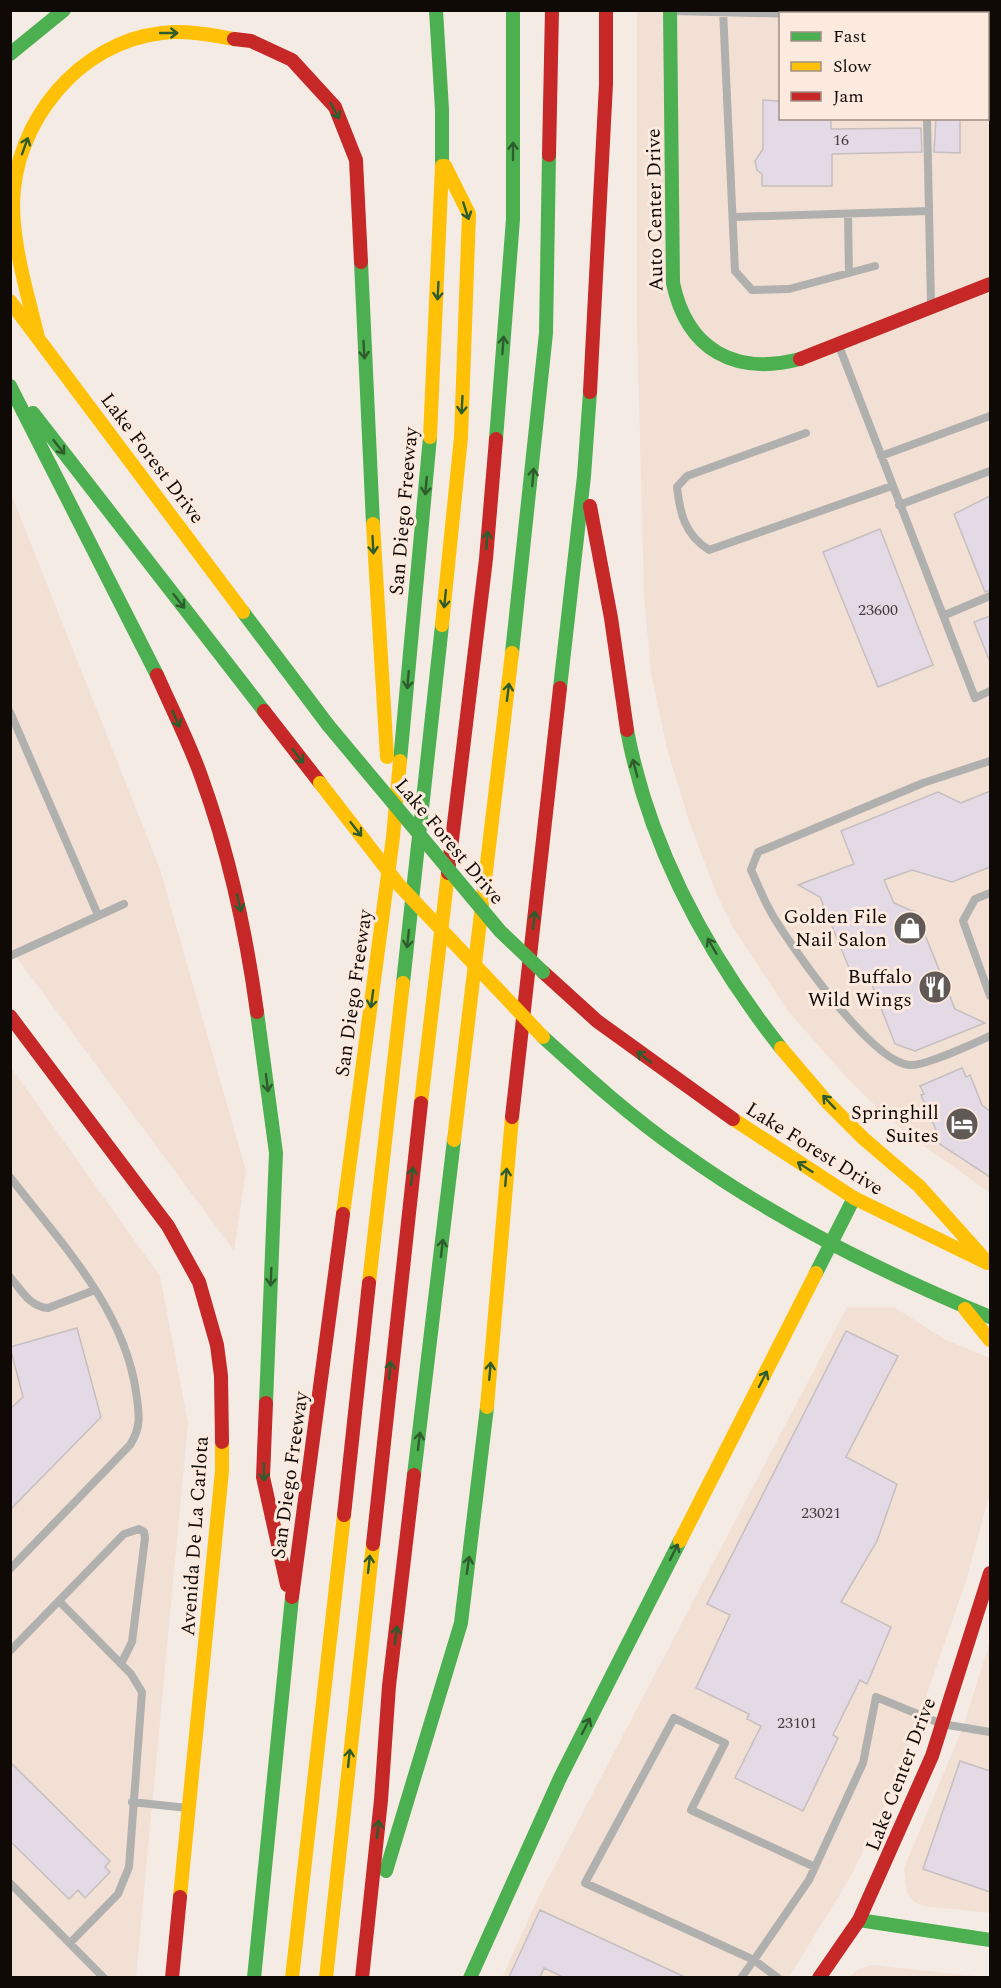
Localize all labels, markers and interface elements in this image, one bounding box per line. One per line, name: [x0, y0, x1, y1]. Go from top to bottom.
legend: [779, 12, 989, 120]
text: Fast: [833, 23, 866, 50]
one-way arrow: [159, 27, 179, 39]
text: Slow: [833, 53, 872, 80]
text: Jam: [833, 83, 864, 110]
one-way arrow: [330, 102, 342, 120]
street label: Auto Center Drive: [639, 128, 671, 292]
house number: 16: [833, 128, 849, 152]
one-way arrow: [20, 137, 31, 156]
one-way arrow: [507, 141, 519, 161]
one-way arrow: [461, 201, 472, 220]
one-way arrow: [432, 281, 443, 301]
one-way arrow: [497, 336, 508, 356]
one-way arrow: [358, 339, 369, 359]
street label: Lake Forest Drive: [93, 387, 212, 530]
one-way arrow: [457, 395, 468, 415]
street label: San Diego Freeway: [382, 424, 426, 596]
one-way arrow: [53, 439, 66, 455]
one-way arrow: [528, 468, 539, 488]
one-way arrow: [420, 475, 431, 495]
one-way arrow: [482, 530, 493, 550]
one-way arrow: [368, 534, 379, 554]
one-way arrow: [440, 589, 451, 609]
one-way arrow: [172, 593, 185, 609]
house number: 23600: [858, 598, 898, 622]
one-way arrow: [402, 669, 413, 689]
one-way arrow: [503, 682, 514, 702]
one-way arrow: [172, 710, 183, 728]
one-way arrow: [292, 747, 304, 763]
one-way arrow: [629, 759, 640, 778]
street label: Lake Forest Drive: [387, 772, 511, 912]
one-way arrow: [349, 821, 362, 837]
one-way arrow: [234, 893, 245, 912]
place label: Golden File Nail Salon: [784, 902, 887, 955]
street label: San Diego Freeway: [327, 906, 381, 1079]
shop icon: Golden File Nail Salon: [892, 910, 928, 946]
one-way arrow: [529, 911, 540, 931]
one-way arrow: [402, 929, 413, 949]
one-way arrow: [706, 938, 718, 955]
place label: Buffalo Wild Wings: [808, 962, 912, 1015]
restaurant icon: Buffalo Wild Wings: [917, 969, 953, 1005]
one-way arrow: [366, 988, 377, 1008]
one-way arrow: [636, 1050, 652, 1063]
one-way arrow: [261, 1073, 272, 1092]
street label: Lake Forest Drive: [740, 1094, 889, 1203]
one-way arrow: [822, 1095, 836, 1110]
place label: Springhill Suites: [851, 1098, 939, 1151]
hotel icon: Springhill Suites: [944, 1106, 980, 1142]
one-way arrow: [797, 1160, 814, 1172]
one-way arrow: [407, 1167, 418, 1186]
one-way arrow: [501, 1167, 512, 1187]
one-way arrow: [437, 1238, 448, 1258]
one-way arrow: [265, 1267, 276, 1287]
one-way arrow: [385, 1360, 396, 1380]
one-way arrow: [485, 1362, 496, 1382]
one-way arrow: [758, 1370, 770, 1388]
street label: San Diego Freeway: [263, 1388, 317, 1561]
one-way arrow: [413, 1432, 424, 1452]
street label: Avenida De La Carlota: [173, 1435, 217, 1637]
one-way arrow: [258, 1462, 269, 1482]
house number: 23021: [801, 1501, 841, 1525]
one-way arrow: [669, 1544, 681, 1562]
one-way arrow: [364, 1554, 375, 1574]
one-way arrow: [463, 1555, 474, 1575]
one-way arrow: [390, 1625, 401, 1645]
street label: Lake Center Drive: [858, 1693, 944, 1855]
house number: 23101: [777, 1711, 817, 1735]
one-way arrow: [580, 1718, 592, 1735]
one-way arrow: [344, 1748, 355, 1768]
one-way arrow: [373, 1820, 384, 1839]

